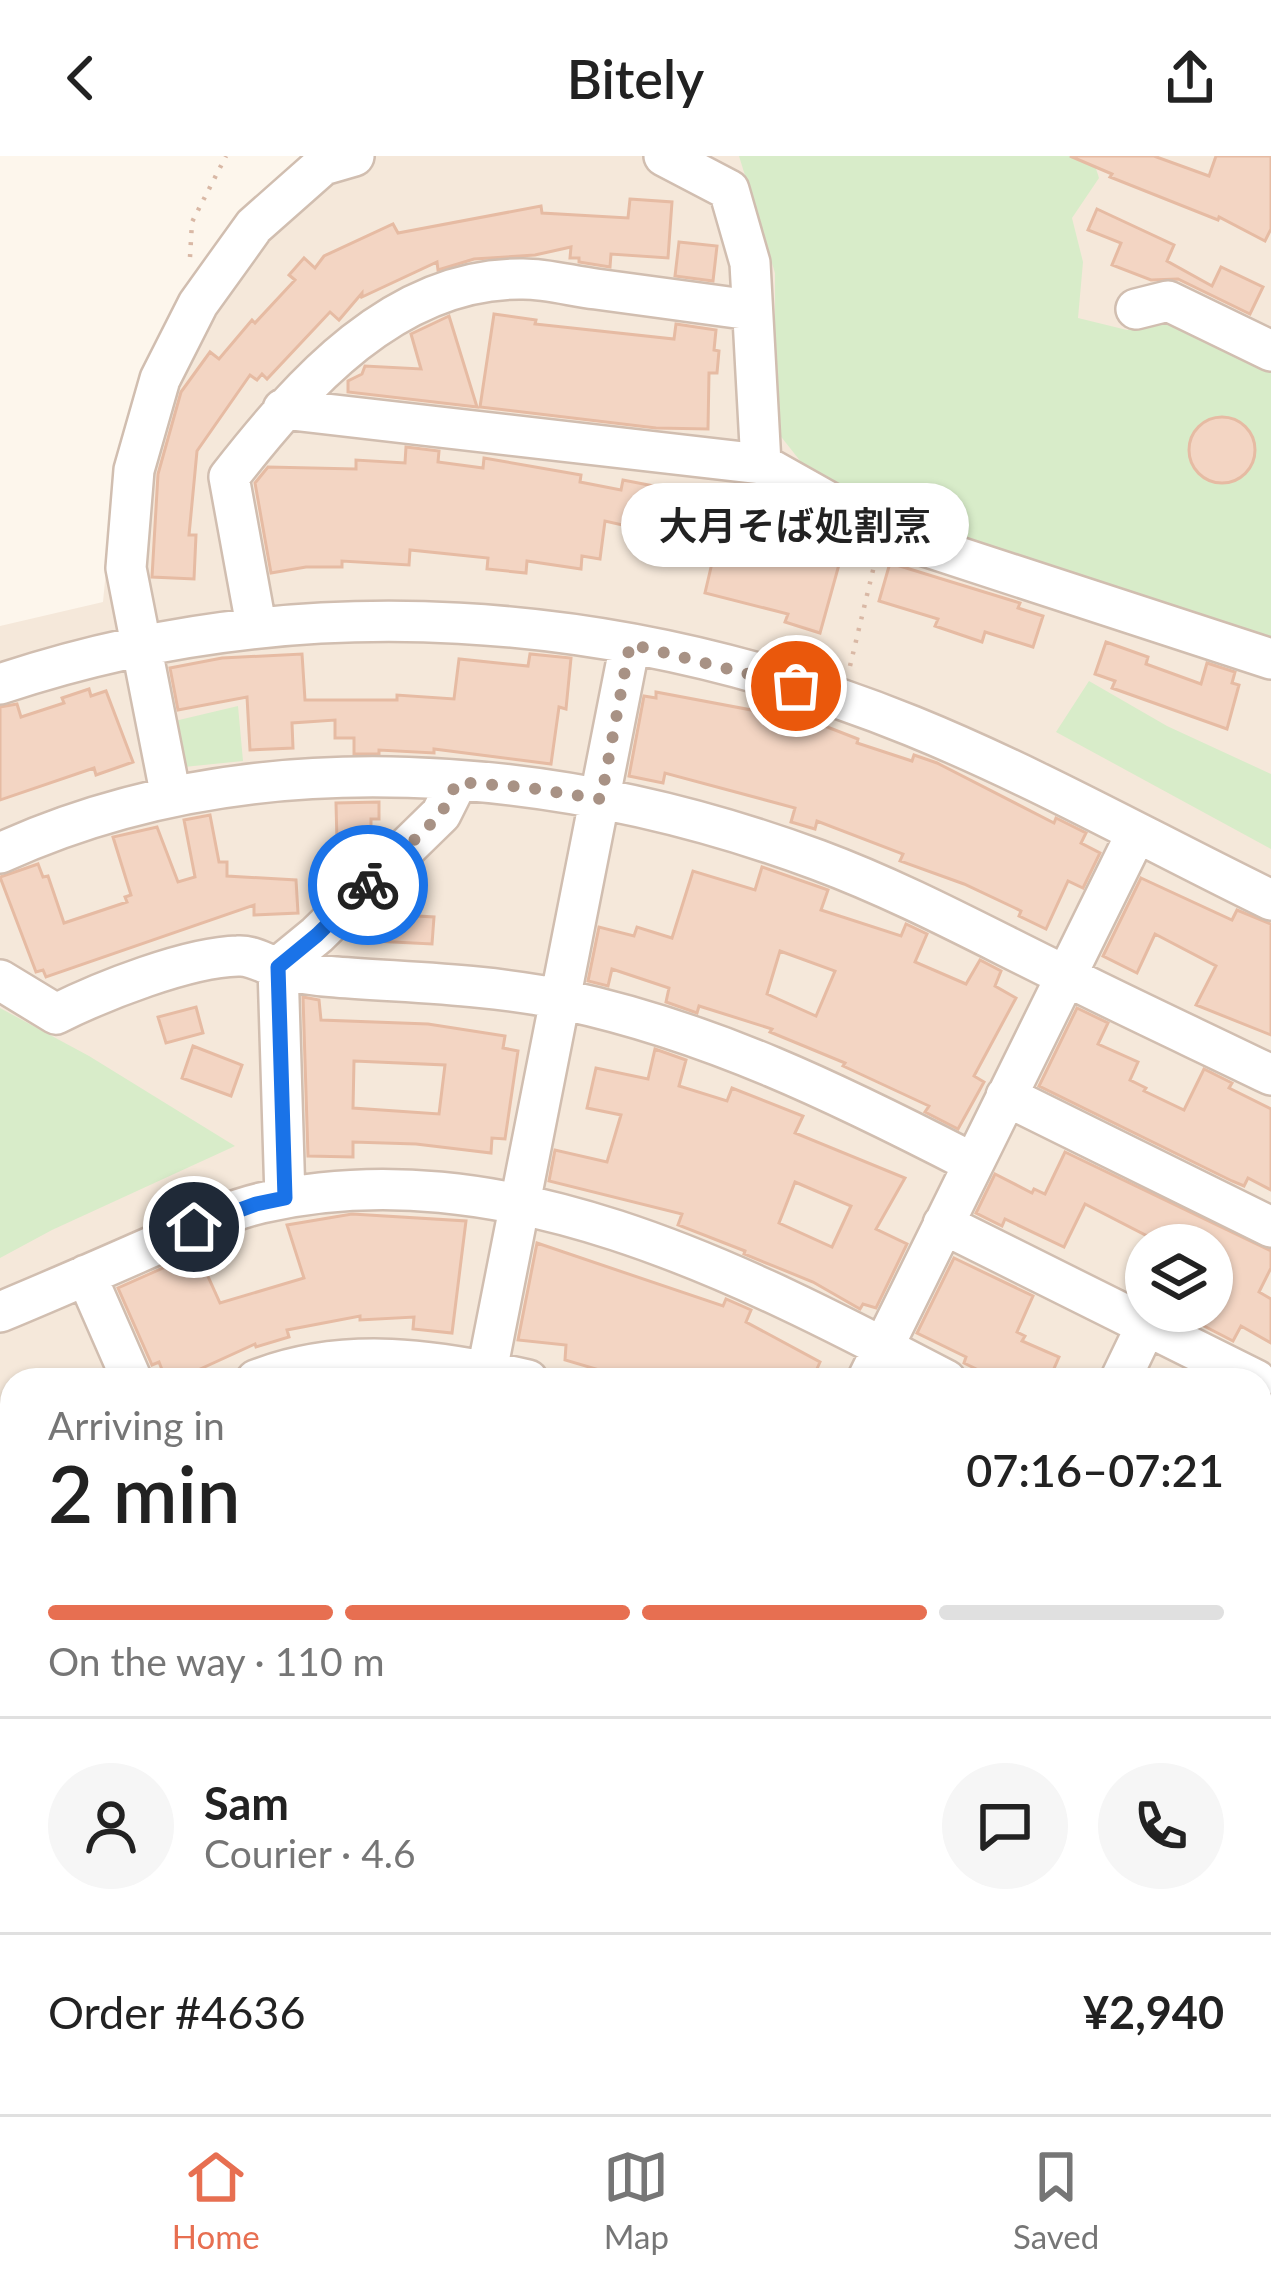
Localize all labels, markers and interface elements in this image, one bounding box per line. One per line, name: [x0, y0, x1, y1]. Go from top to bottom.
icon: back: [48, 45, 114, 111]
icon: share: [1157, 45, 1223, 111]
text: Bitely: [567, 46, 704, 111]
callout: 大月そば処割烹: [622, 482, 970, 566]
text: 大月そば処割烹: [658, 502, 932, 548]
pin: [745, 635, 847, 737]
icon: bag: [763, 653, 829, 719]
courier: [308, 825, 428, 945]
icon: bike: [335, 852, 401, 918]
pin: [143, 1176, 245, 1278]
icon: home: [161, 1194, 227, 1260]
map controls: [1125, 1224, 1233, 1332]
button: layers: [1125, 1224, 1233, 1332]
text: Arriving in: [48, 1402, 225, 1448]
text: 07:16–07:21: [966, 1443, 1224, 1497]
text: 2 min: [48, 1446, 241, 1540]
text: On the way · 110 m: [48, 1638, 385, 1684]
button: person: [48, 1763, 174, 1889]
button: chat: [942, 1763, 1068, 1889]
button: phone: [1098, 1763, 1224, 1889]
text: Sam: [204, 1776, 289, 1830]
text: Courier · 4.6: [204, 1830, 416, 1876]
text: Order #4636: [48, 1985, 306, 2039]
text: ¥2,940: [1083, 1985, 1224, 2039]
tab: Home: [172, 2144, 260, 2256]
tab: Map: [603, 2144, 669, 2256]
tab: Saved: [1013, 2144, 1099, 2256]

